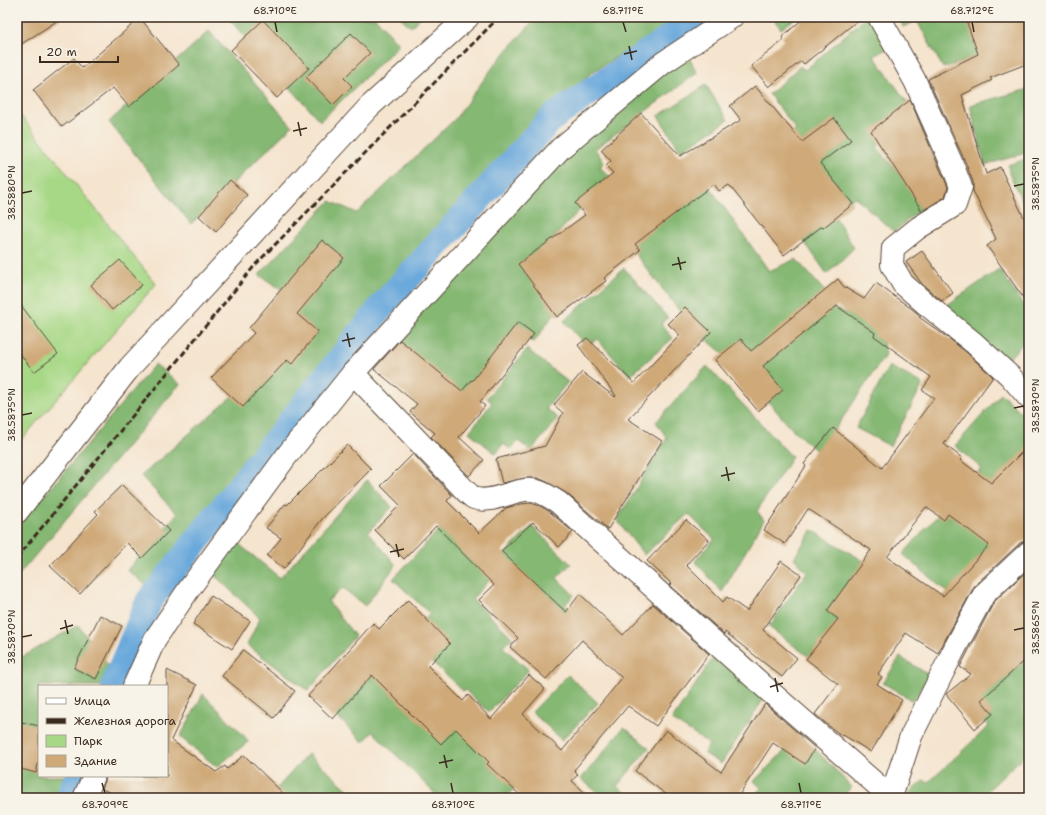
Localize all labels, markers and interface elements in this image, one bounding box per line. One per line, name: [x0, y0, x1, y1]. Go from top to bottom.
text: 68.710°E: [253, 4, 297, 17]
text: 68.711°E: [603, 4, 643, 17]
text: 68.712°E: [950, 4, 994, 17]
scale bar: [40, 38, 118, 64]
text: 20 m: [46, 44, 77, 60]
text: 38.5875°N: [1029, 157, 1042, 211]
text: 38.5880°N: [5, 165, 18, 221]
text: 38.5870°N: [1029, 379, 1042, 433]
text: 38.5875°N: [5, 388, 18, 442]
text: 38.5865°N: [1029, 601, 1042, 655]
text: 38.5870°N: [5, 610, 18, 664]
legend: [38, 685, 168, 777]
text: Улица: [74, 693, 111, 709]
text: Железная дорога: [74, 713, 177, 729]
text: Парк: [74, 733, 103, 749]
text: Здание: [74, 753, 118, 769]
text: 68.709°E: [82, 798, 128, 811]
text: 68.710°E: [431, 798, 475, 811]
text: 68.711°E: [781, 798, 821, 811]

